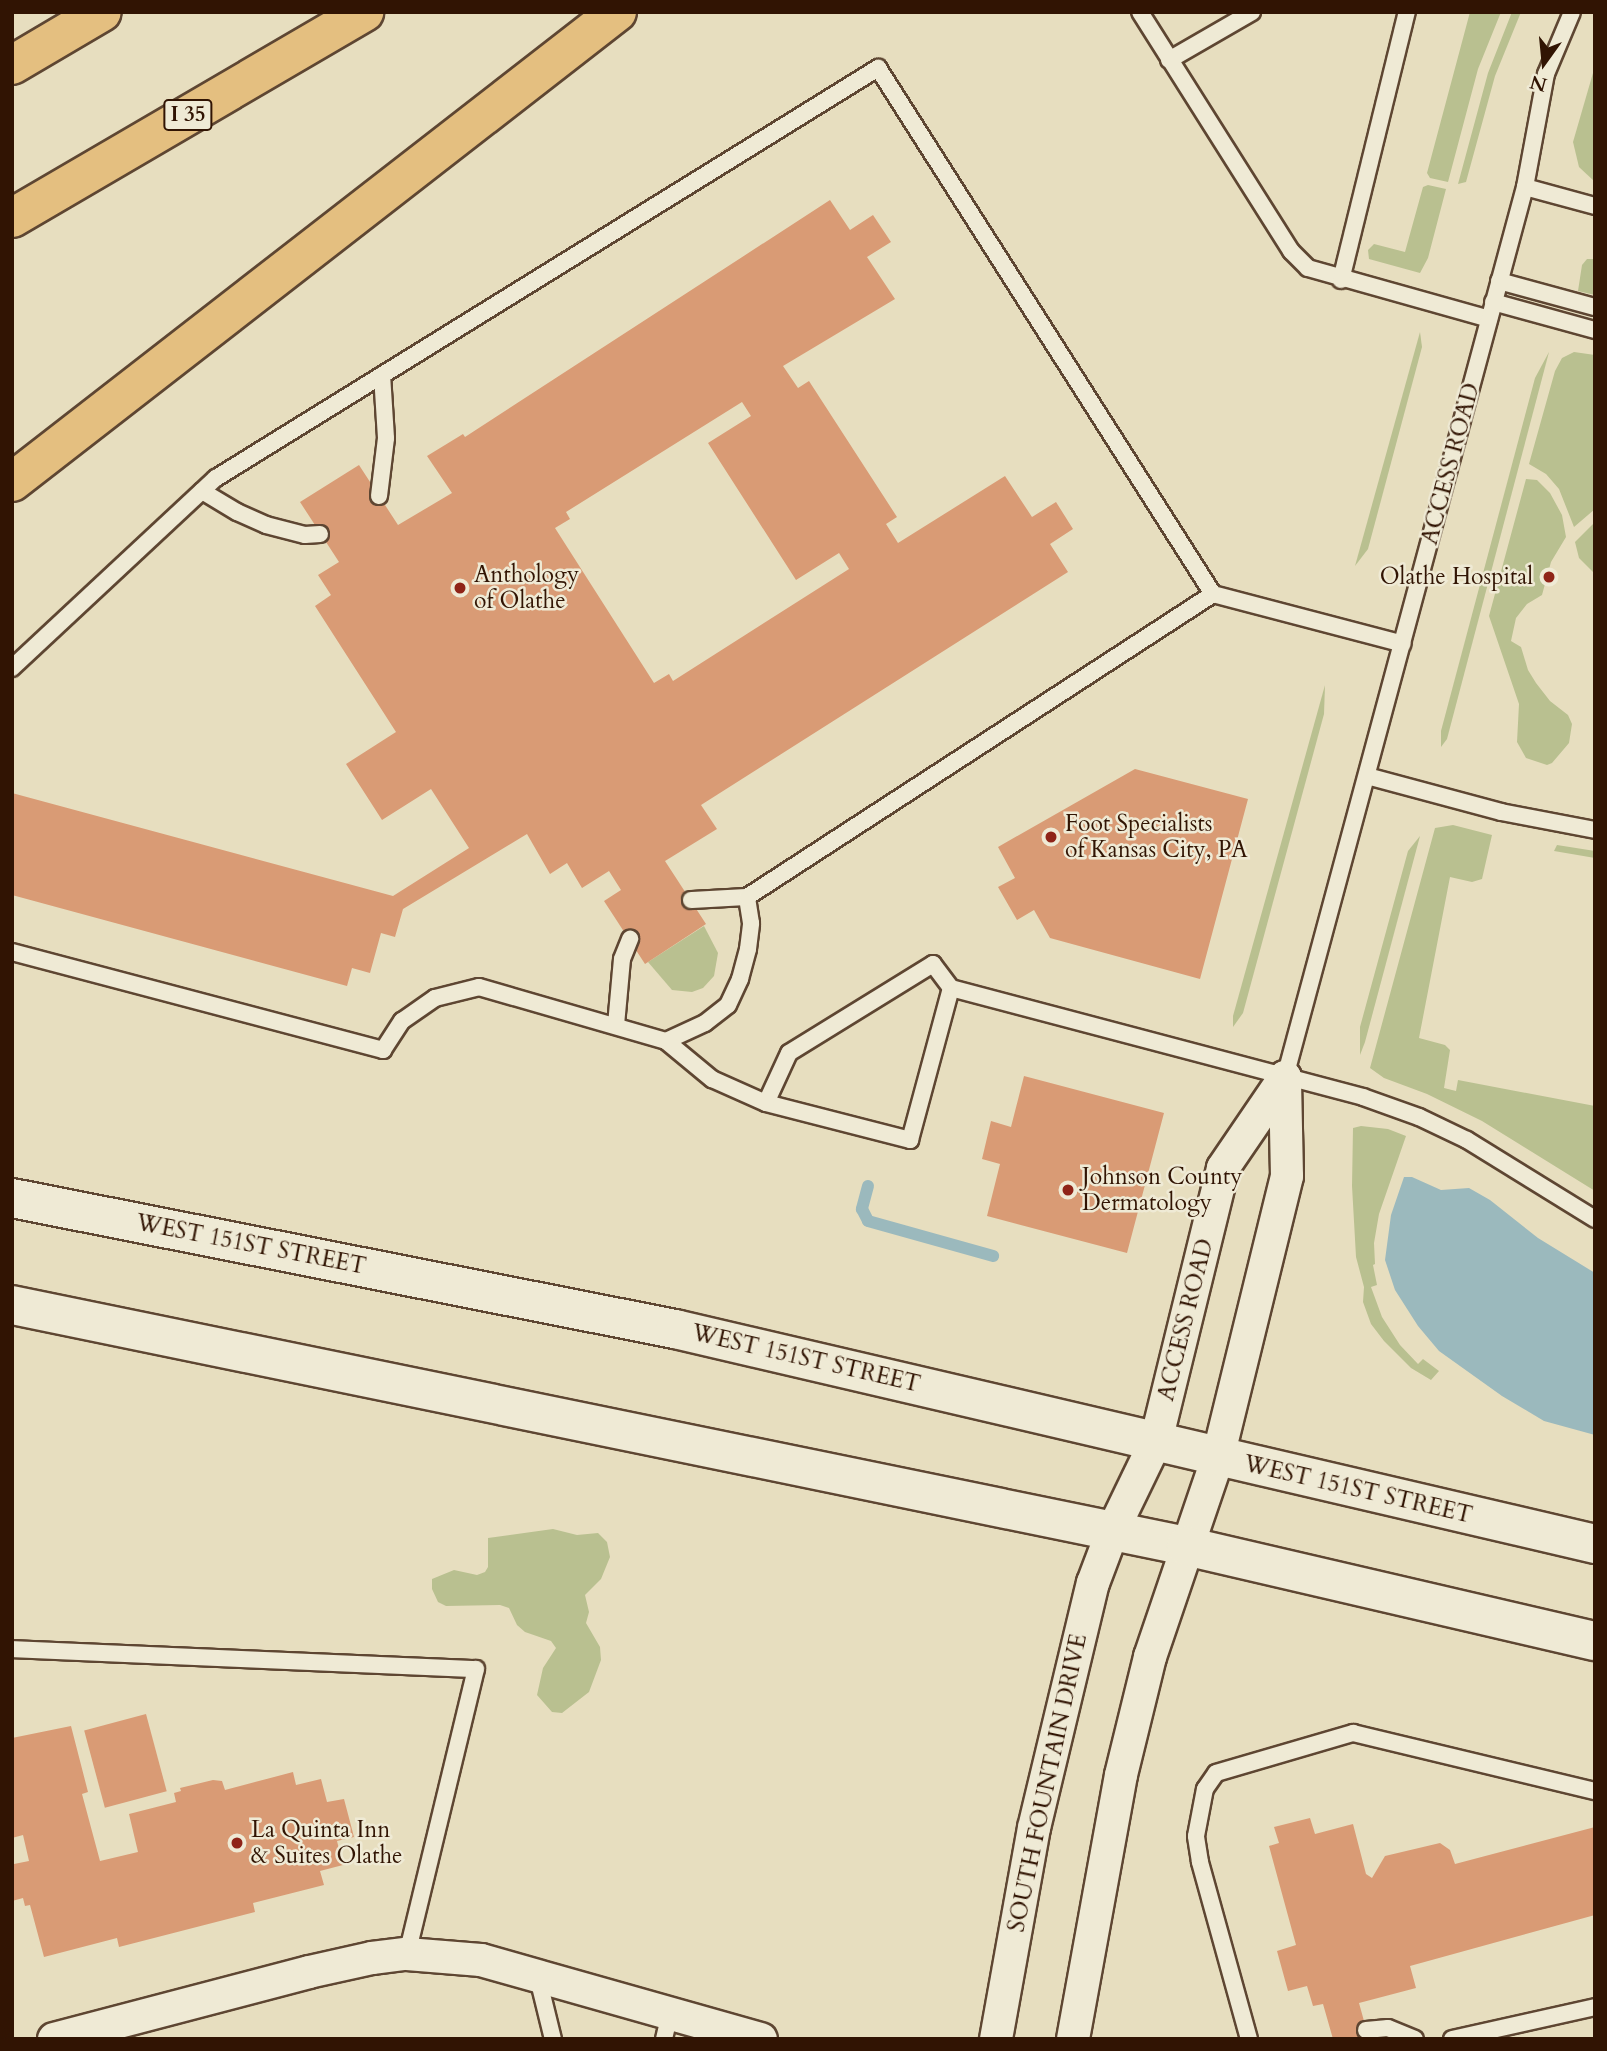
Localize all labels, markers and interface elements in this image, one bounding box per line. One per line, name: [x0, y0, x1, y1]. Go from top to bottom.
north arrow: [1509, 28, 1579, 98]
text: N: [1527, 69, 1550, 98]
road number: I 35: [162, 97, 214, 132]
street label: ACCESS ROAD: [1416, 380, 1486, 548]
place label: Anthology of Olathe: [474, 561, 579, 615]
place label: Olathe Hospital: [1380, 563, 1533, 591]
marker: Olathe Hospital: [1539, 567, 1559, 587]
marker: Anthology of Olathe: [452, 580, 468, 596]
place label: Foot Specialists of Kansas City, PA: [1065, 810, 1248, 864]
marker: Foot Specialists of Kansas City, PA: [1043, 829, 1059, 845]
place label: Johnson County Dermatology: [1082, 1163, 1242, 1217]
marker: Johnson County Dermatology: [1060, 1182, 1076, 1198]
street label: WEST 151ST STREET: [134, 1209, 368, 1281]
street label: ACCESS ROAD: [1153, 1236, 1219, 1404]
street label: WEST 151ST STREET: [689, 1319, 923, 1399]
street label: WEST 151ST STREET: [1241, 1450, 1475, 1530]
street label: SOUTH FOUNTAIN DRIVE: [1003, 1631, 1093, 1935]
place label: La Quinta Inn & Suites Olathe: [251, 1816, 402, 1870]
marker: La Quinta Inn & Suites Olathe: [229, 1835, 245, 1851]

